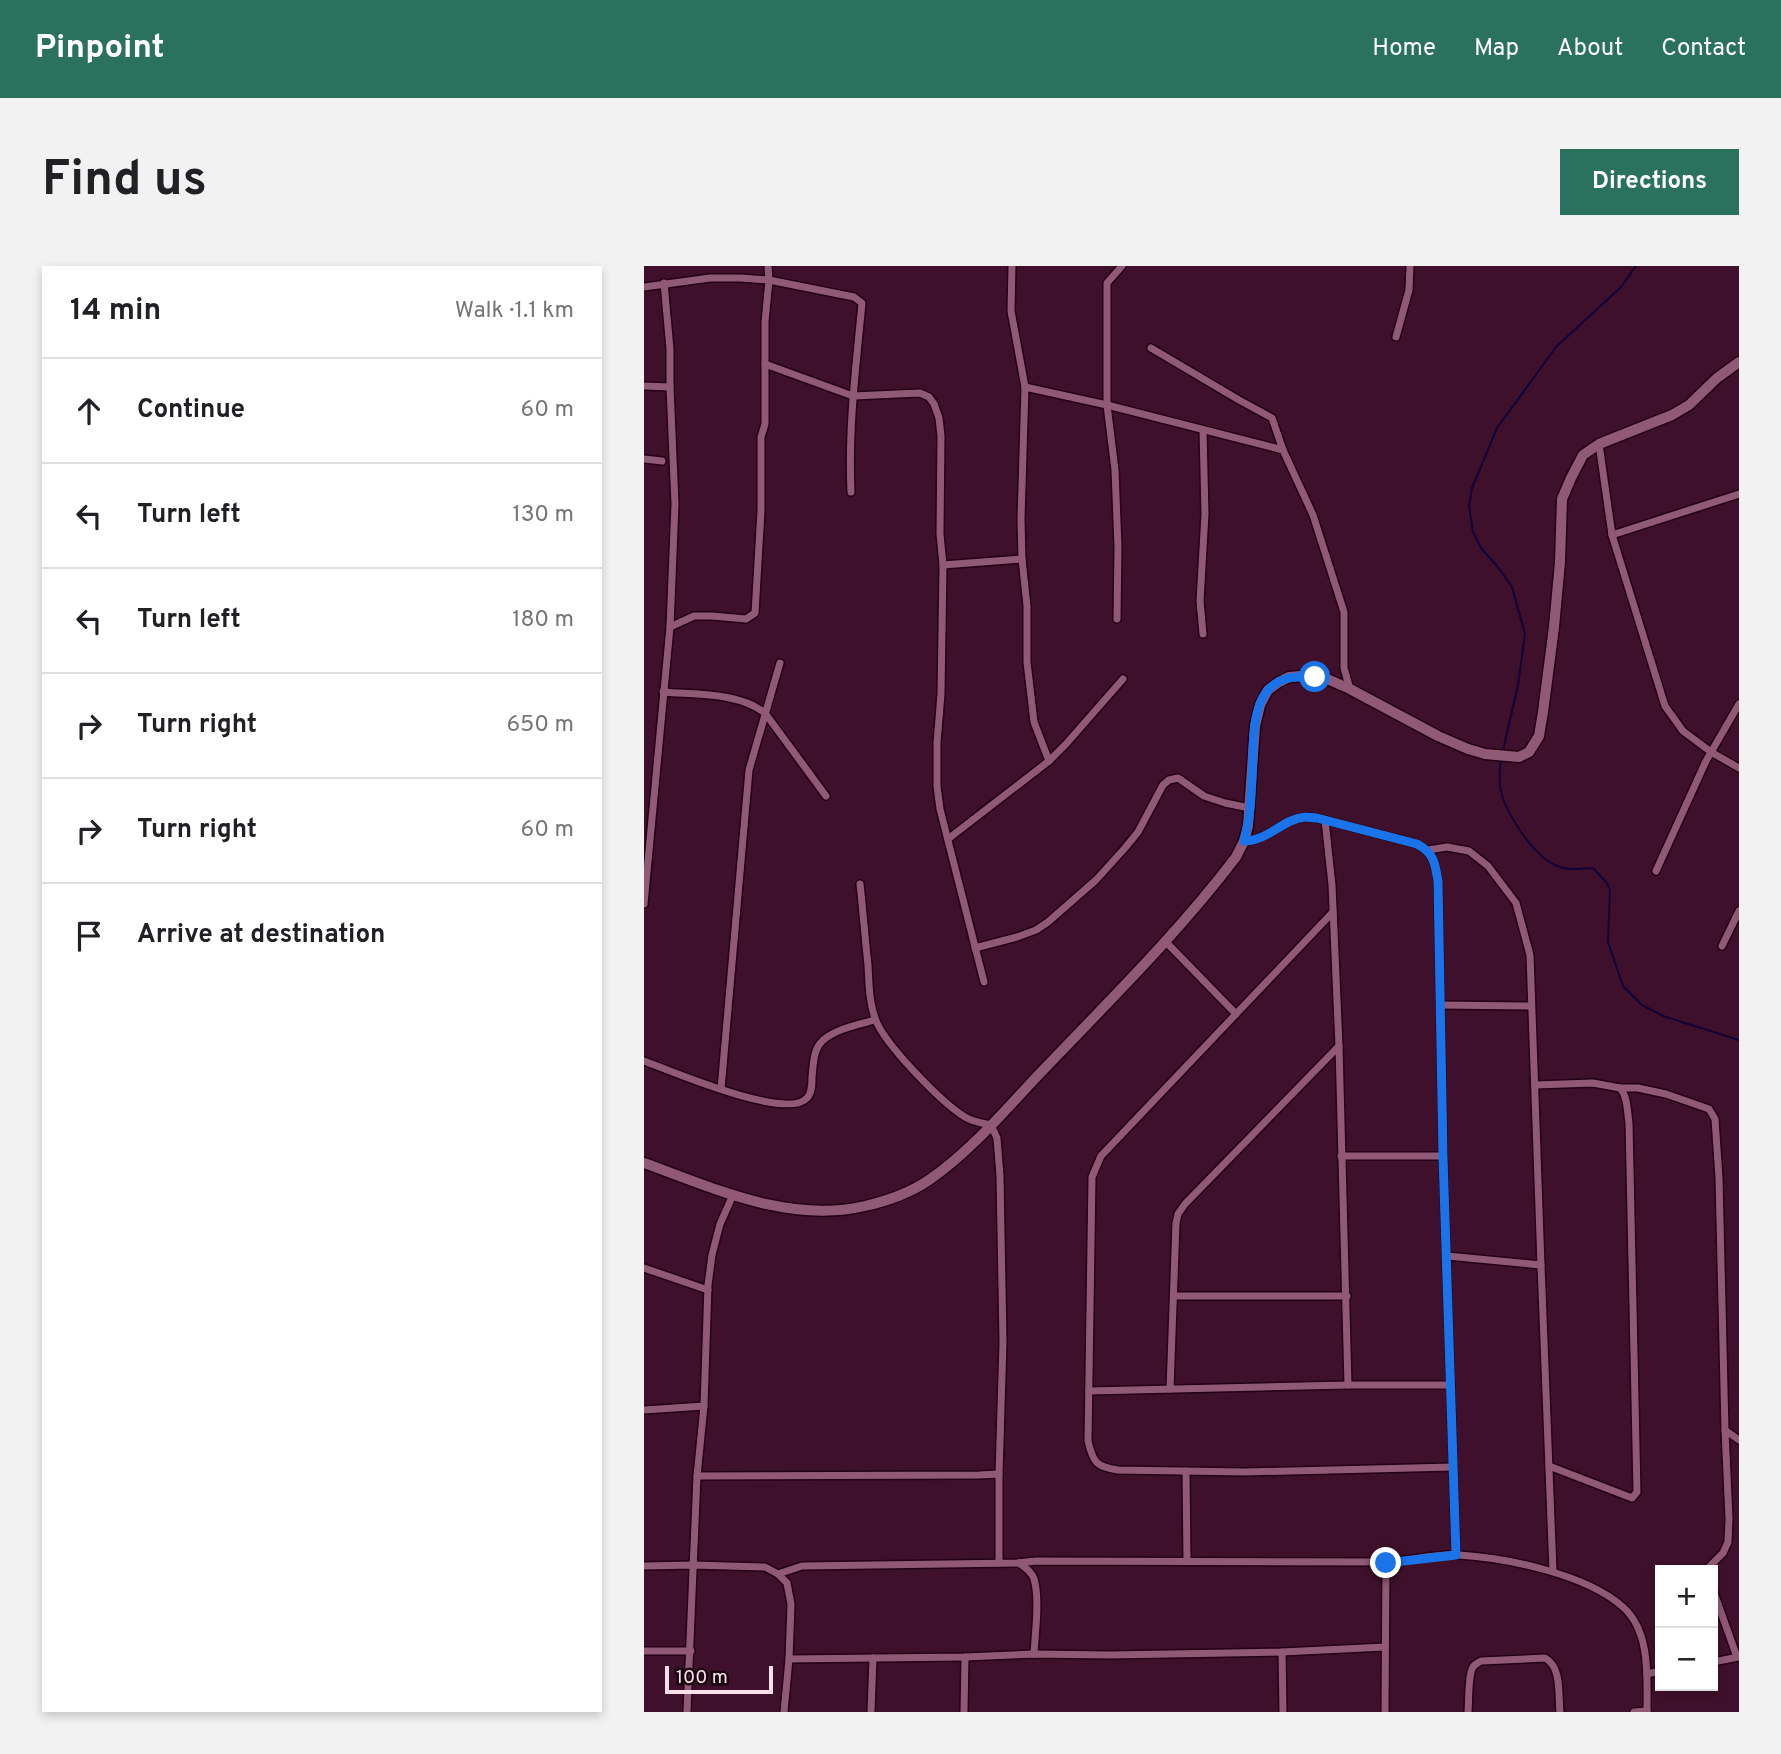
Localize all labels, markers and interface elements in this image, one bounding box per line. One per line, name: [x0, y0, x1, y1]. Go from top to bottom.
text: Pinpoint: [35, 28, 164, 70]
text: Home: [1372, 34, 1436, 64]
text: Map: [1474, 34, 1519, 64]
text: About: [1557, 34, 1623, 64]
text: Contact: [1661, 34, 1746, 64]
button: Directions: [1560, 149, 1739, 215]
text: Find us: [42, 151, 207, 213]
text: 14 min: [70, 293, 161, 330]
text: Walk · 1.1 km: [455, 297, 574, 326]
icon: ahead: [70, 392, 108, 430]
text: Continue: [137, 394, 245, 427]
text: 60 m: [521, 396, 574, 425]
icon: left: [70, 497, 108, 535]
text: Turn left: [137, 499, 241, 532]
text: 130 m: [512, 501, 574, 530]
icon: left: [70, 602, 108, 640]
text: Turn left: [137, 604, 241, 637]
text: 180 m: [512, 606, 574, 635]
route start: [1299, 661, 1330, 692]
icon: right: [70, 707, 108, 745]
text: Turn right: [137, 709, 257, 742]
text: 650 m: [506, 711, 574, 740]
icon: right: [70, 812, 108, 850]
text: Turn right: [137, 814, 257, 847]
text: 60 m: [521, 816, 574, 845]
icon: arrive: [70, 917, 108, 955]
text: Arrive at destination: [137, 919, 385, 952]
route end: [1370, 1547, 1401, 1578]
map controls: [1655, 1565, 1718, 1691]
button: +: [1655, 1565, 1718, 1628]
button: −: [1655, 1628, 1718, 1691]
scale bar: [665, 1663, 774, 1695]
text: 100 m: [676, 1666, 728, 1690]

